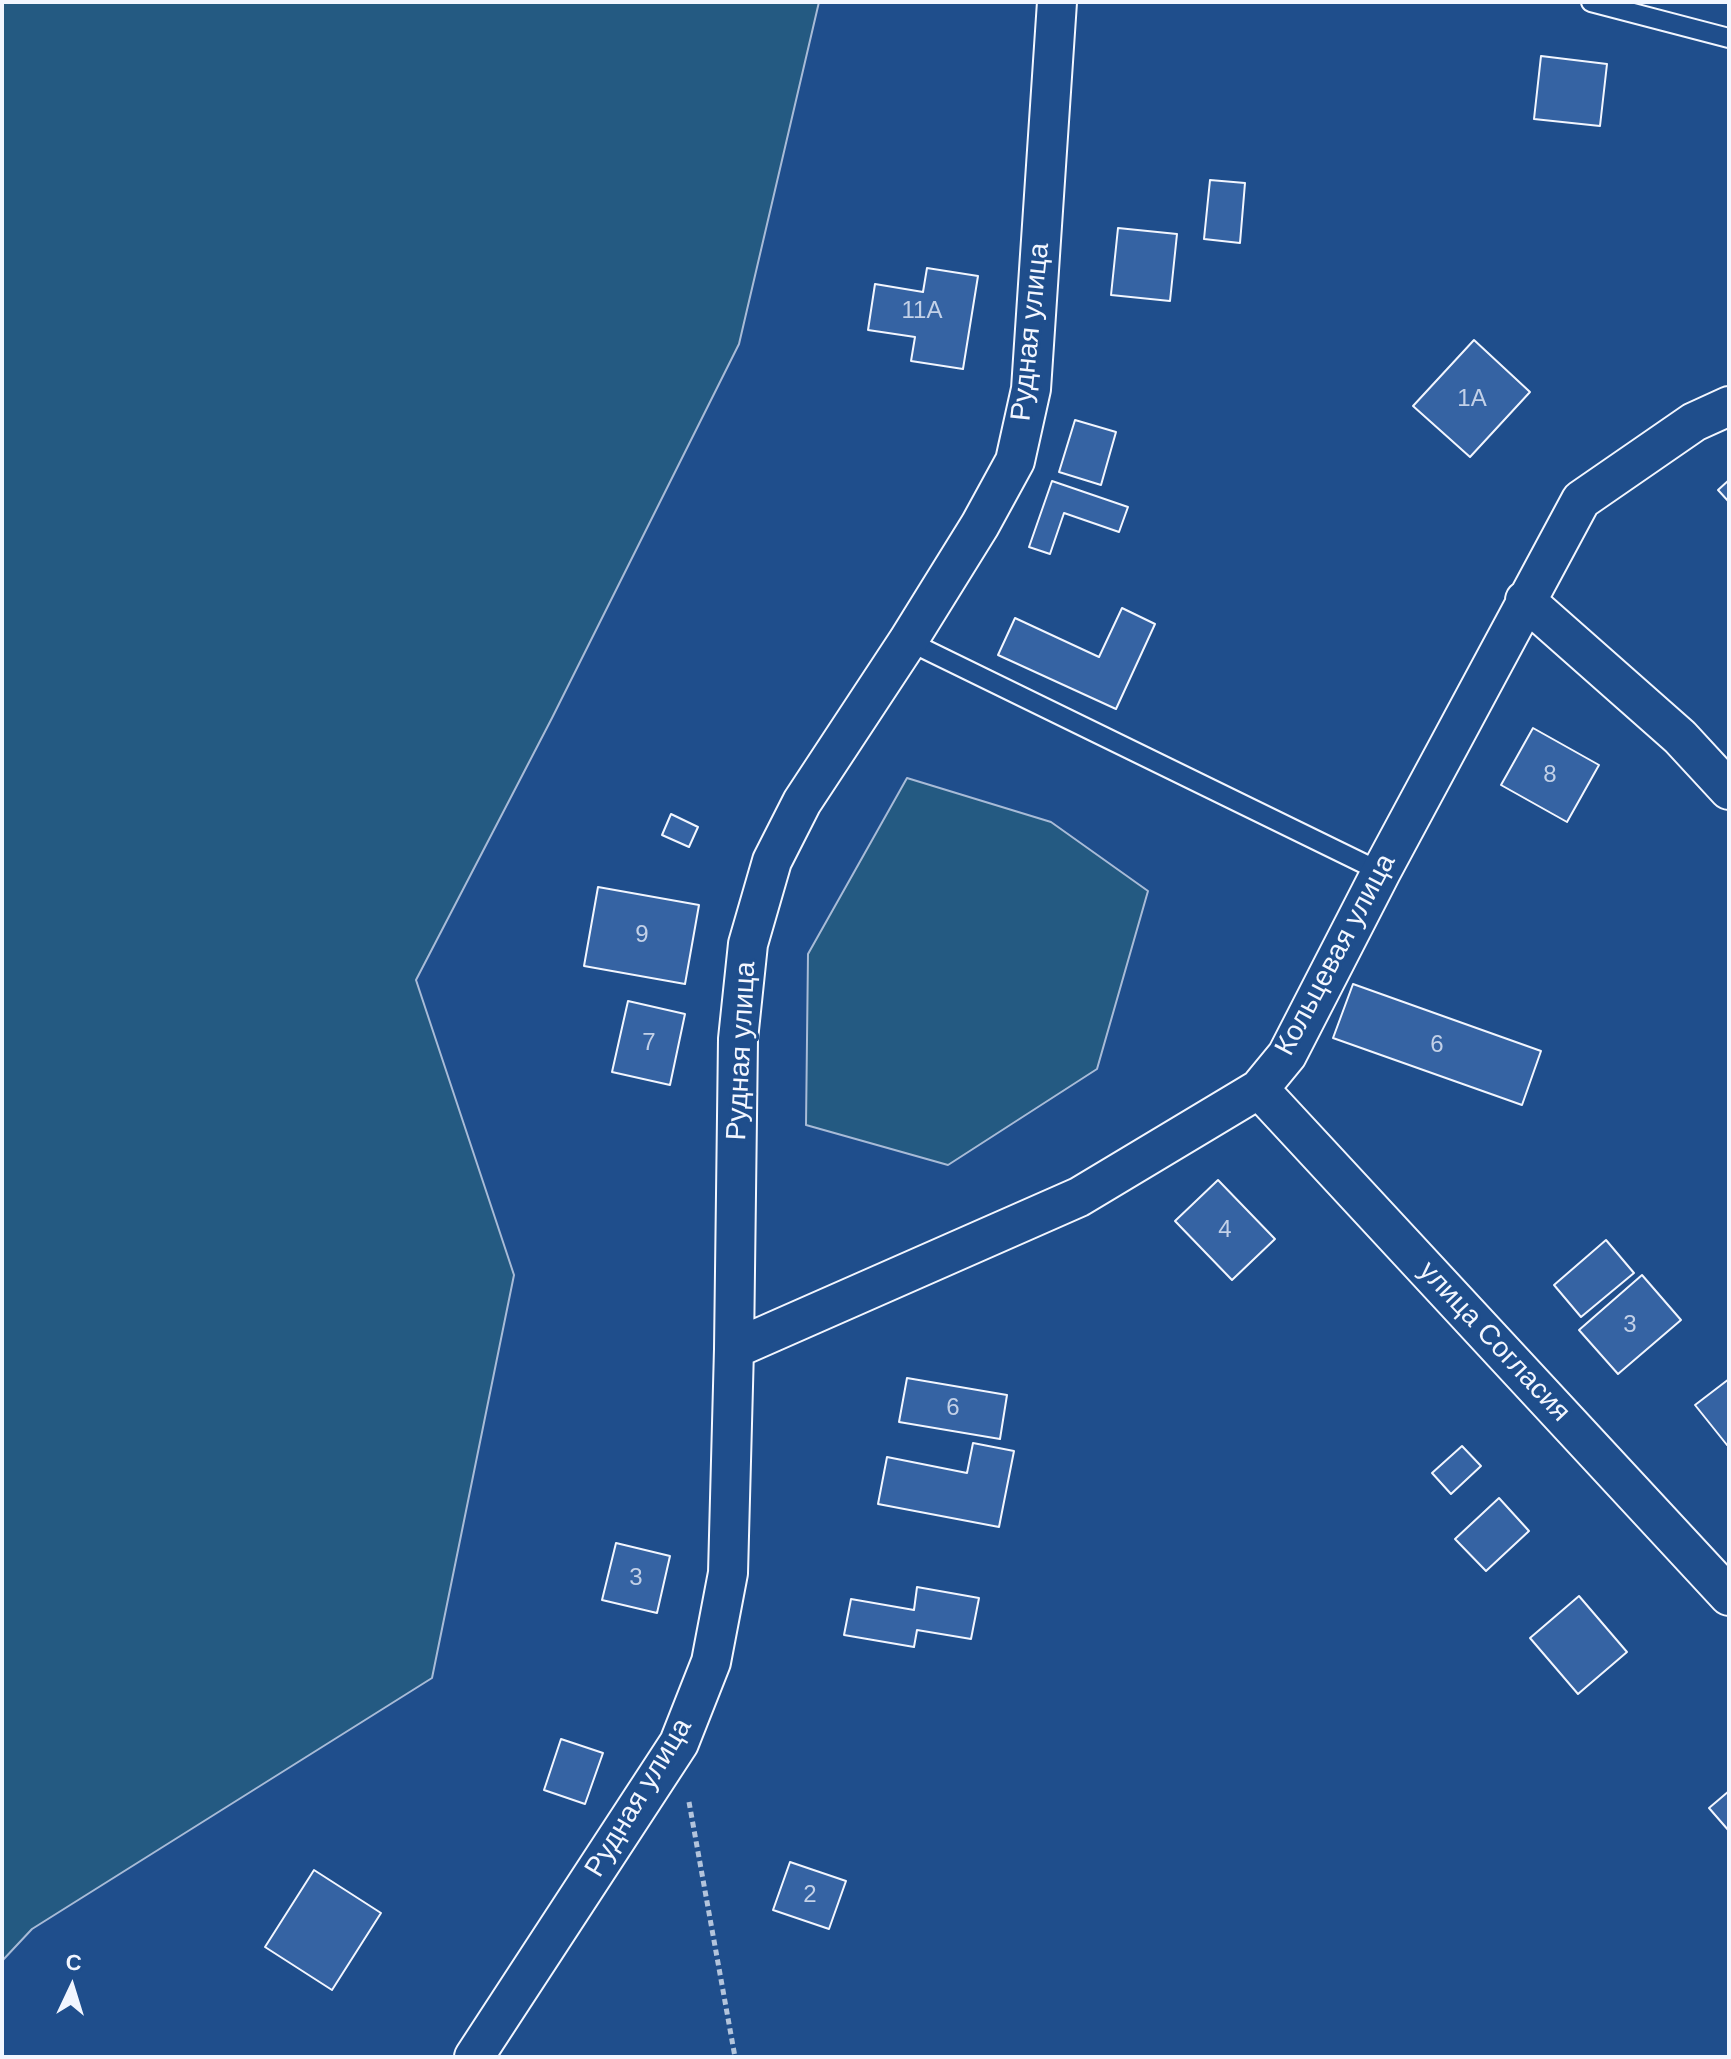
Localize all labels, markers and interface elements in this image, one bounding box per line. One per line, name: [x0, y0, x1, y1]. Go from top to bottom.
street label: Рудная улица: [1005, 241, 1057, 423]
house number: 11А: [902, 297, 942, 325]
house number: 1А: [1457, 385, 1487, 413]
house number: 8: [1543, 761, 1557, 789]
street label: Кольцевая улица: [1269, 848, 1403, 1062]
house number: 9: [635, 921, 649, 949]
street label: Рудная улица: [721, 961, 763, 1141]
house number: 7: [642, 1029, 656, 1057]
house number: 6: [1430, 1031, 1444, 1059]
house number: 4: [1218, 1216, 1232, 1244]
street label: улица Согласия: [1411, 1255, 1577, 1429]
house number: 3: [1623, 1311, 1637, 1339]
house number: 6: [946, 1394, 960, 1422]
house number: 3: [629, 1564, 643, 1592]
street label: Рудная улица: [578, 1713, 700, 1883]
house number: 2: [803, 1881, 817, 1909]
north arrow: [32, 1947, 112, 2027]
text: С: [65, 1950, 82, 1976]

